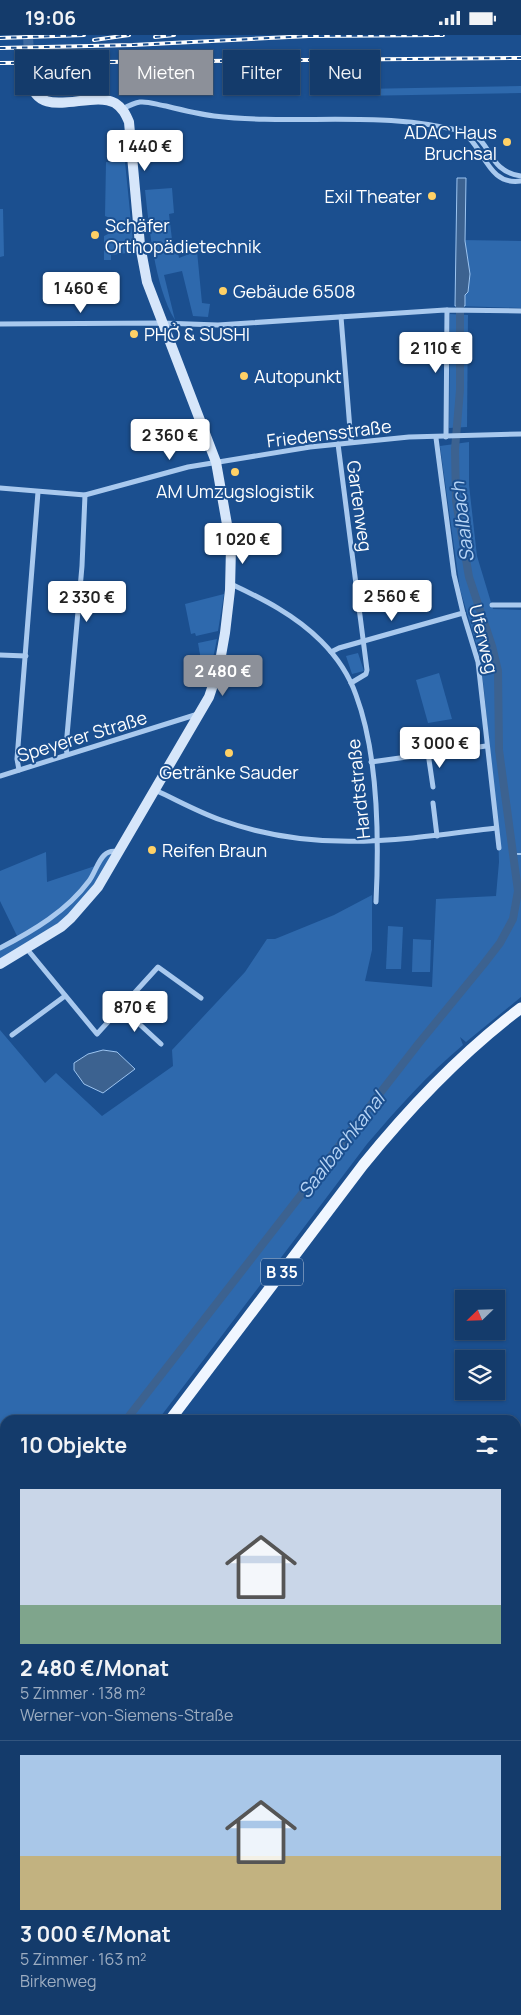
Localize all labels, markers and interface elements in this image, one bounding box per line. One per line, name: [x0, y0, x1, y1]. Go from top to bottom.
text: 19:06: [25, 5, 76, 31]
chip: Kaufen: [15, 50, 109, 95]
chip: Mieten: [119, 50, 213, 95]
chip: Filter: [223, 50, 300, 95]
chip: Neu: [310, 50, 380, 95]
place label: ADAC Haus Bruchsal: [404, 120, 497, 165]
pin: 1 440 €: [99, 129, 191, 172]
text: 1 440 €: [118, 135, 172, 157]
marker: ADAC Haus Bruchsal: [501, 136, 513, 148]
place label: Exil Theater: [325, 184, 423, 208]
marker: Exil Theater: [426, 190, 438, 202]
place label: Schäfer Orthopädietechnik: [105, 213, 262, 258]
marker: Schäfer Orthopädietechnik: [89, 229, 101, 241]
pin: 1 460 €: [35, 271, 127, 314]
text: 1 460 €: [54, 277, 108, 299]
place label: Gebäude 6508: [233, 279, 355, 303]
marker: Gebäude 6508: [217, 285, 229, 297]
place label: PHỞ & SUSHI: [144, 322, 250, 346]
marker: PHỞ & SUSHI: [128, 328, 140, 340]
pin: 2 110 €: [390, 331, 482, 374]
text: 2 110 €: [410, 337, 462, 359]
place label: Autopunkt: [254, 364, 342, 388]
marker: Autopunkt: [238, 370, 250, 382]
street label: Friedensstraße: [265, 413, 393, 453]
pin: 2 360 €: [124, 419, 216, 461]
text: 2 360 €: [142, 424, 198, 446]
street label: Gartenweg: [342, 459, 378, 553]
marker: AM Umzugslogistik: [229, 466, 241, 478]
place label: AM Umzugslogistik: [156, 479, 315, 503]
water label: Saalbach: [444, 480, 480, 564]
pin: 1 020 €: [197, 523, 289, 565]
text: 1 020 €: [216, 528, 270, 550]
pin: 2 560 €: [346, 579, 438, 622]
pin: 2 330 €: [41, 581, 133, 623]
text: 2 560 €: [364, 585, 420, 607]
text: 2 330 €: [59, 586, 115, 608]
street label: Uferweg: [464, 602, 504, 676]
pin: 2 480 €: [177, 655, 269, 697]
text: 2 480 €: [195, 660, 251, 682]
street label: Speyerer Straße: [14, 705, 150, 767]
pin: 3 000 €: [394, 727, 486, 769]
text: 3 000 €: [411, 732, 469, 754]
street label: Hardtstraße: [341, 738, 375, 840]
marker: Getränke Sauder: [223, 747, 235, 759]
place label: Getränke Sauder: [159, 760, 299, 784]
place label: Reifen Braun: [162, 838, 267, 862]
marker: Reifen Braun: [146, 844, 158, 856]
pin: 870 €: [100, 991, 170, 1033]
text: 870 €: [114, 996, 156, 1018]
water label: Saalbachkanal: [292, 1085, 392, 1203]
road number: B 35: [261, 1259, 303, 1285]
north arrow: [455, 1290, 505, 1340]
map controls: [455, 1290, 505, 1400]
button: layers: [455, 1350, 505, 1400]
text: 10 Objekte: [20, 1431, 127, 1459]
icon: filters: [473, 1431, 501, 1459]
icon: home: [216, 1522, 306, 1612]
text: 2 480 €/Monat: [20, 1654, 169, 1682]
text: 5 Zimmer · 138 m²: [20, 1682, 146, 1704]
text: Werner-von-Siemens-Straße: [20, 1704, 233, 1726]
icon: home: [216, 1787, 306, 1877]
text: 3 000 €/Monat: [20, 1920, 171, 1948]
text: 5 Zimmer · 163 m²: [20, 1948, 146, 1970]
text: Birkenweg: [20, 1970, 97, 1992]

